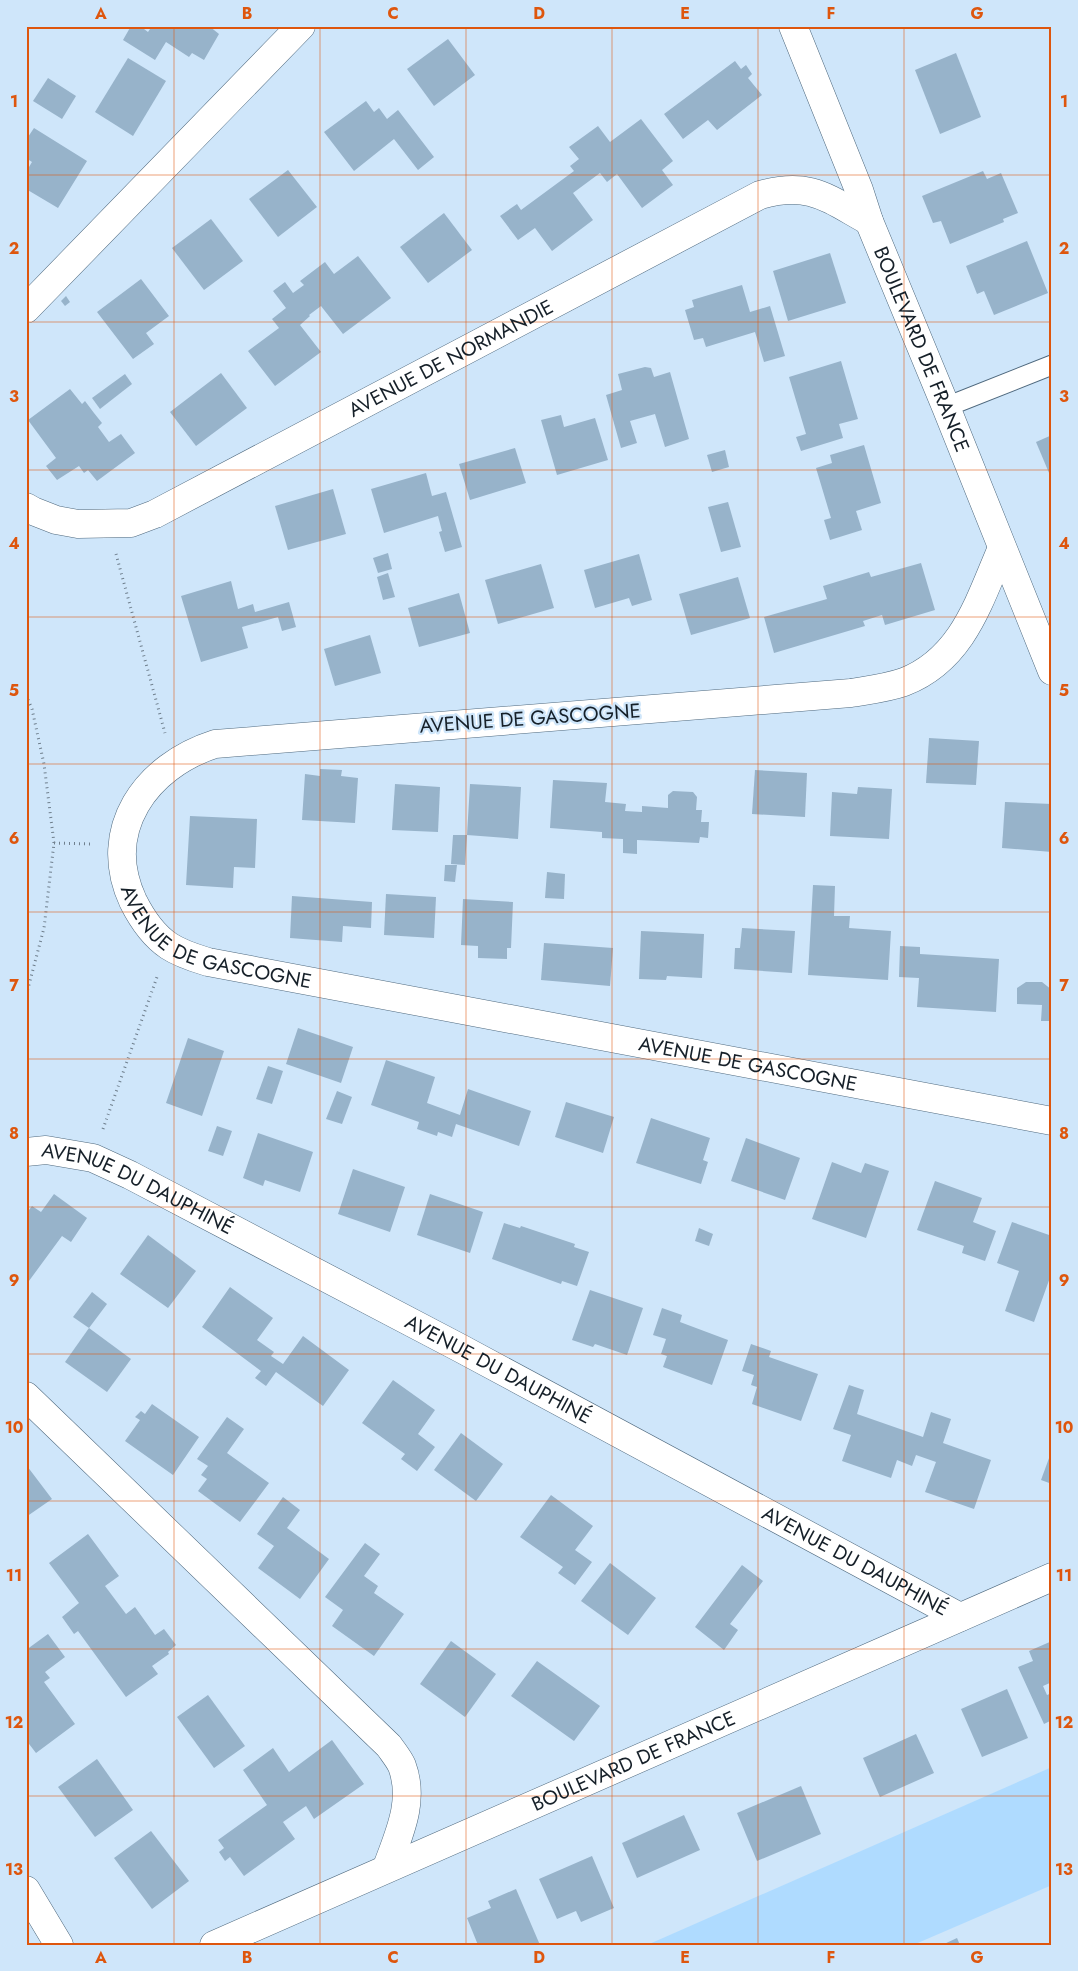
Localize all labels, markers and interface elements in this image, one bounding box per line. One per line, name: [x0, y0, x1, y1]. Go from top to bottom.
text: A: [94, 2, 107, 25]
text: B: [242, 2, 252, 25]
text: C: [387, 2, 399, 25]
text: D: [533, 2, 545, 25]
text: E: [680, 2, 690, 25]
text: F: [827, 2, 835, 25]
text: G: [970, 2, 984, 25]
text: 1: [10, 90, 18, 113]
text: 1: [1060, 90, 1068, 113]
text: 2: [9, 237, 19, 260]
text: 2: [1059, 237, 1069, 260]
street label: BOULEVARD DE FRANCE: [866, 242, 977, 456]
street label: AVENUE DE NORMANDIE: [343, 293, 558, 425]
text: 3: [9, 385, 19, 408]
text: 3: [1059, 385, 1069, 408]
text: 4: [8, 532, 20, 555]
text: 4: [1058, 532, 1070, 555]
text: 5: [9, 679, 19, 702]
text: 5: [1059, 679, 1069, 702]
street label: AVENUE DE GASCOGNE: [418, 696, 642, 741]
text: 6: [9, 827, 19, 850]
text: 6: [1059, 827, 1069, 850]
street label: AVENUE DE GASCOGNE: [113, 881, 314, 996]
text: 7: [9, 974, 19, 997]
text: 7: [1059, 974, 1069, 997]
street label: AVENUE DE GASCOGNE: [636, 1029, 859, 1099]
text: 8: [9, 1122, 19, 1145]
text: 8: [1059, 1122, 1069, 1145]
street label: AVENUE DU DAUPHINÉ: [39, 1136, 239, 1242]
text: 9: [9, 1269, 19, 1292]
text: 9: [1059, 1269, 1069, 1292]
street label: AVENUE DU DAUPHINÉ: [400, 1308, 597, 1431]
text: 10: [5, 1416, 23, 1439]
text: 10: [1055, 1416, 1073, 1439]
street label: AVENUE DU DAUPHINÉ: [757, 1499, 954, 1623]
text: 11: [6, 1564, 22, 1587]
text: 11: [1056, 1564, 1072, 1587]
street label: BOULEVARD DE FRANCE: [527, 1704, 740, 1819]
text: 12: [5, 1711, 23, 1734]
text: 12: [1055, 1711, 1073, 1734]
text: 13: [5, 1858, 23, 1881]
text: 13: [1055, 1858, 1073, 1881]
text: A: [94, 1946, 107, 1969]
text: B: [242, 1946, 252, 1969]
text: C: [387, 1946, 399, 1969]
text: D: [533, 1946, 545, 1969]
text: E: [680, 1946, 690, 1969]
text: F: [827, 1946, 835, 1969]
text: G: [970, 1946, 984, 1969]

